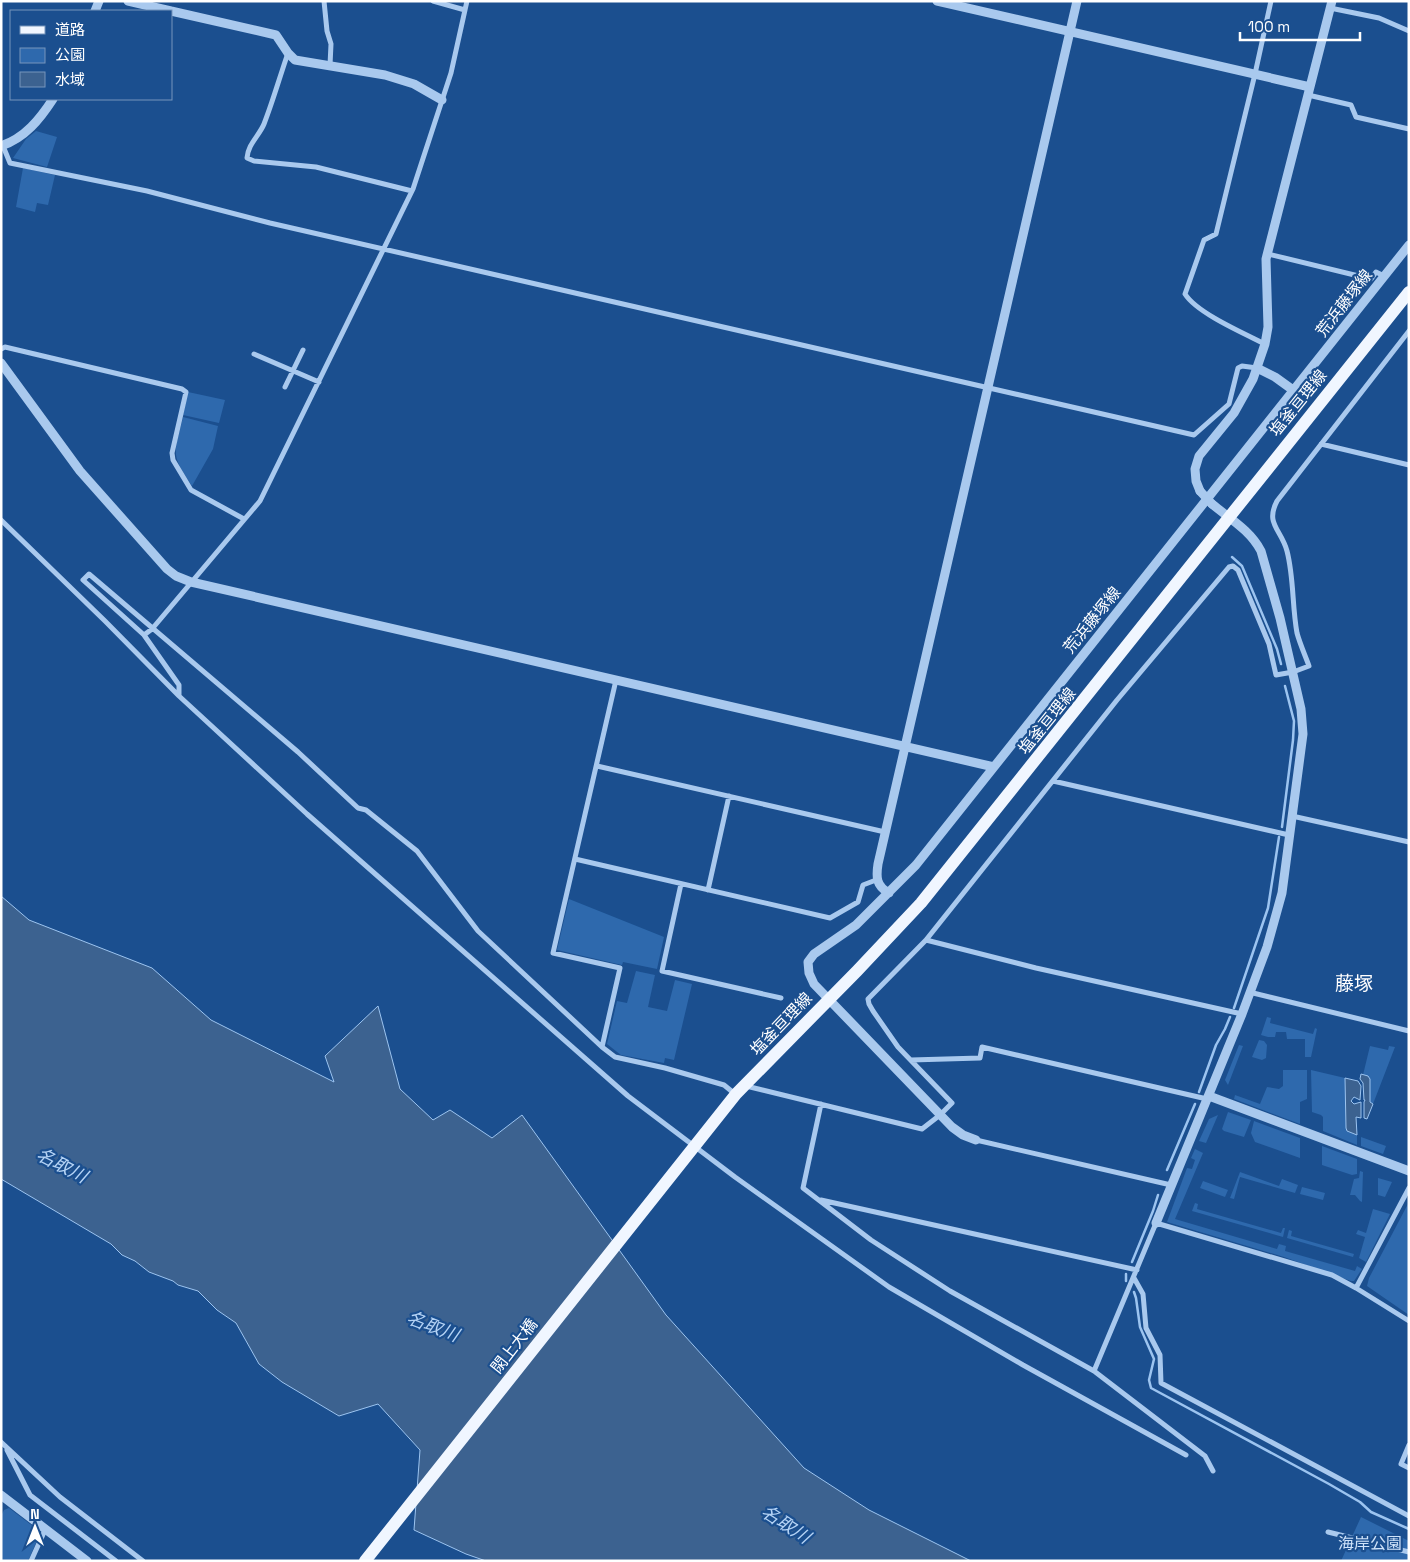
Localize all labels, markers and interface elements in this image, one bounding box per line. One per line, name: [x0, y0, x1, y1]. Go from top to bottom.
legend: [10, 10, 172, 100]
scale bar: [1240, 10, 1360, 42]
text: 100 m: [1248, 17, 1290, 36]
text: 道路: [55, 20, 85, 39]
text: 公園: [55, 45, 85, 64]
text: 水域: [55, 70, 85, 89]
street label: 荒浜藤塚線: [1311, 265, 1377, 341]
street label: 塩釜亘理線: [1265, 365, 1331, 441]
street label: 荒浜藤塚線: [1059, 582, 1125, 658]
street label: 塩釜亘理線: [1014, 683, 1080, 759]
district label: 藤塚: [1335, 971, 1373, 996]
street label: 塩釜亘理線: [746, 988, 816, 1060]
water label: 名取川: [33, 1142, 93, 1188]
water label: 名取川: [404, 1306, 464, 1347]
street label: 閖上大橋: [486, 1314, 542, 1378]
water label: 名取川: [757, 1500, 817, 1549]
north arrow: [10, 1502, 60, 1552]
text: N: [30, 1505, 40, 1523]
park label: 海岸公園: [1338, 1533, 1402, 1554]

